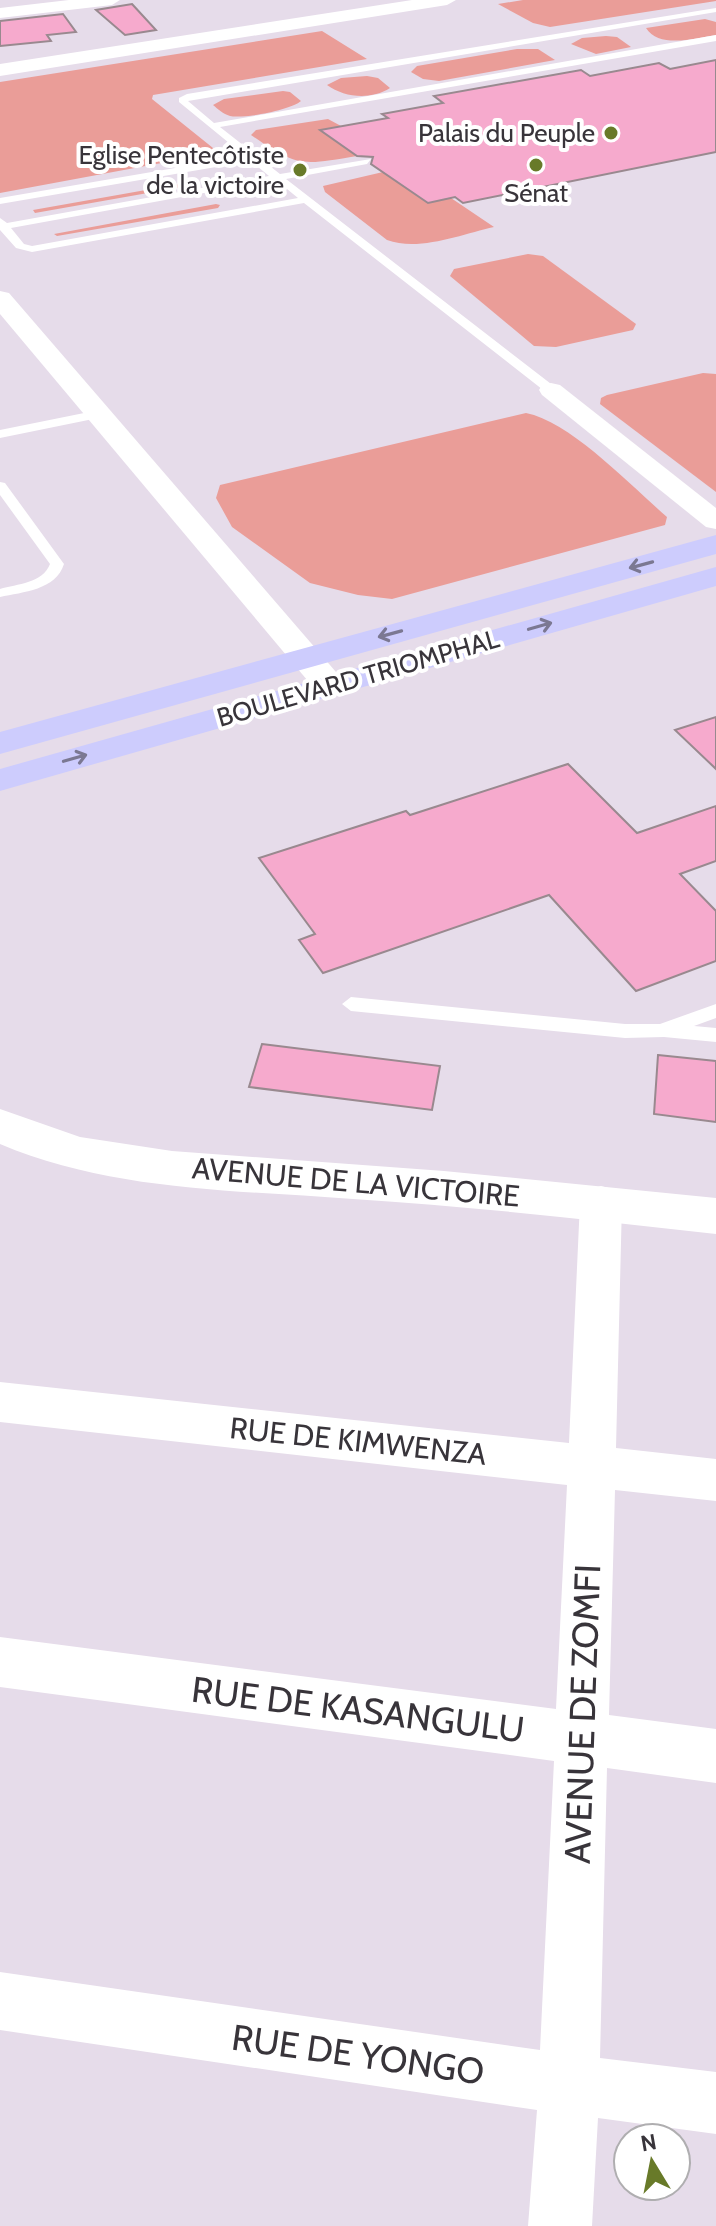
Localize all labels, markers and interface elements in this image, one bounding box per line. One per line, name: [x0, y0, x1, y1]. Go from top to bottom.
place label: Palais du Peuple: [418, 117, 595, 149]
marker: Palais du Peuple: [602, 124, 620, 142]
place label: Eglise Pentecôtiste de la victoire: [79, 139, 284, 201]
marker: Sénat: [527, 156, 545, 174]
marker: Eglise Pentecôtiste de la victoire: [291, 161, 309, 179]
place label: Sénat: [504, 177, 568, 209]
one-way arrow: [628, 558, 654, 573]
one-way arrow: [527, 618, 553, 633]
street label: BOULEVARD TRIOMPHAL: [213, 622, 503, 734]
one-way arrow: [378, 627, 404, 642]
one-way arrow: [62, 750, 87, 764]
street label: AVENUE DE LA VICTOIRE: [191, 1149, 521, 1215]
street label: RUE DE KIMWENZA: [228, 1409, 489, 1473]
street label: AVENUE DE ZOMFI: [555, 1563, 609, 1865]
street label: RUE DE KASANGULU: [189, 1667, 527, 1751]
street label: RUE DE YONGO: [229, 2015, 487, 2093]
north arrow: [612, 2122, 692, 2202]
text: N: [639, 2128, 659, 2157]

